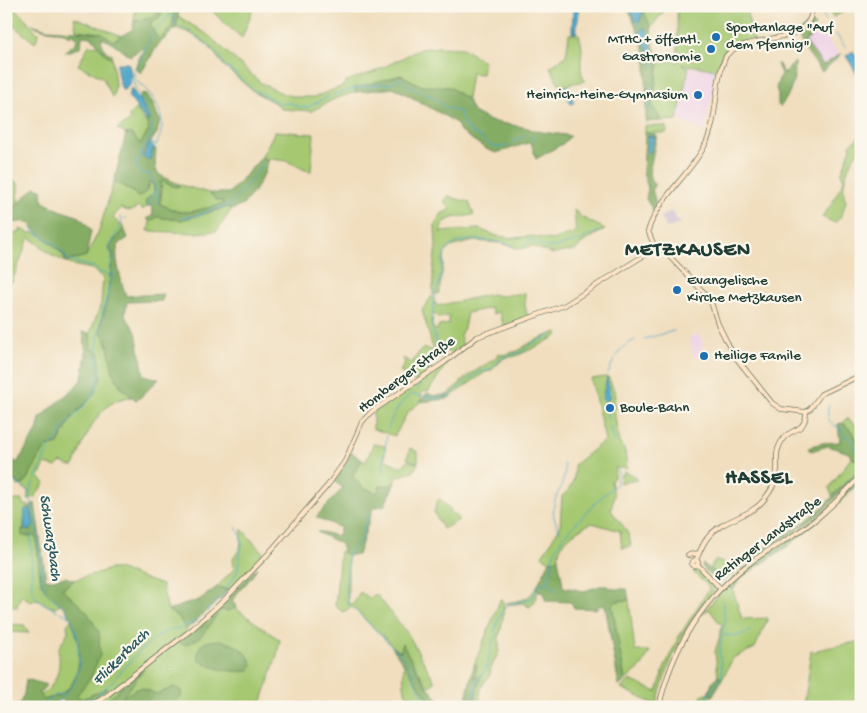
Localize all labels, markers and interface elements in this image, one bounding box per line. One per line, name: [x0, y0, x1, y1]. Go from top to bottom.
place label: Sportanlage "Auf dem Pfennig": [726, 19, 835, 54]
place label: MTHC + öffentl. Gastronomie: [608, 31, 701, 66]
marker: Sportanlage "Auf dem Pfennig": [710, 31, 722, 43]
marker: MTHC + öffentl. Gastronomie: [705, 43, 717, 55]
place label: Heinrich-Heine-Gymnasium: [526, 86, 688, 104]
marker: Heinrich-Heine-Gymnasium: [692, 89, 704, 101]
district label: METZKAUSEN: [625, 240, 751, 263]
place label: Evangelische Kirche Metzkausen: [687, 272, 802, 307]
marker: Evangelische Kirche Metzkausen: [671, 284, 683, 296]
street label: Homberger Straße: [355, 333, 459, 417]
place label: Heilige Famile: [714, 347, 801, 365]
marker: Heilige Famile: [698, 350, 710, 362]
place label: Boule-Bahn: [619, 399, 689, 417]
marker: Boule-Bahn: [604, 402, 616, 414]
district label: HASSEL: [725, 468, 793, 491]
street label: Ratinger Landstraße: [711, 493, 825, 585]
water label: Schwarzbach: [34, 494, 65, 583]
water label: Flickerbach: [89, 625, 155, 691]

